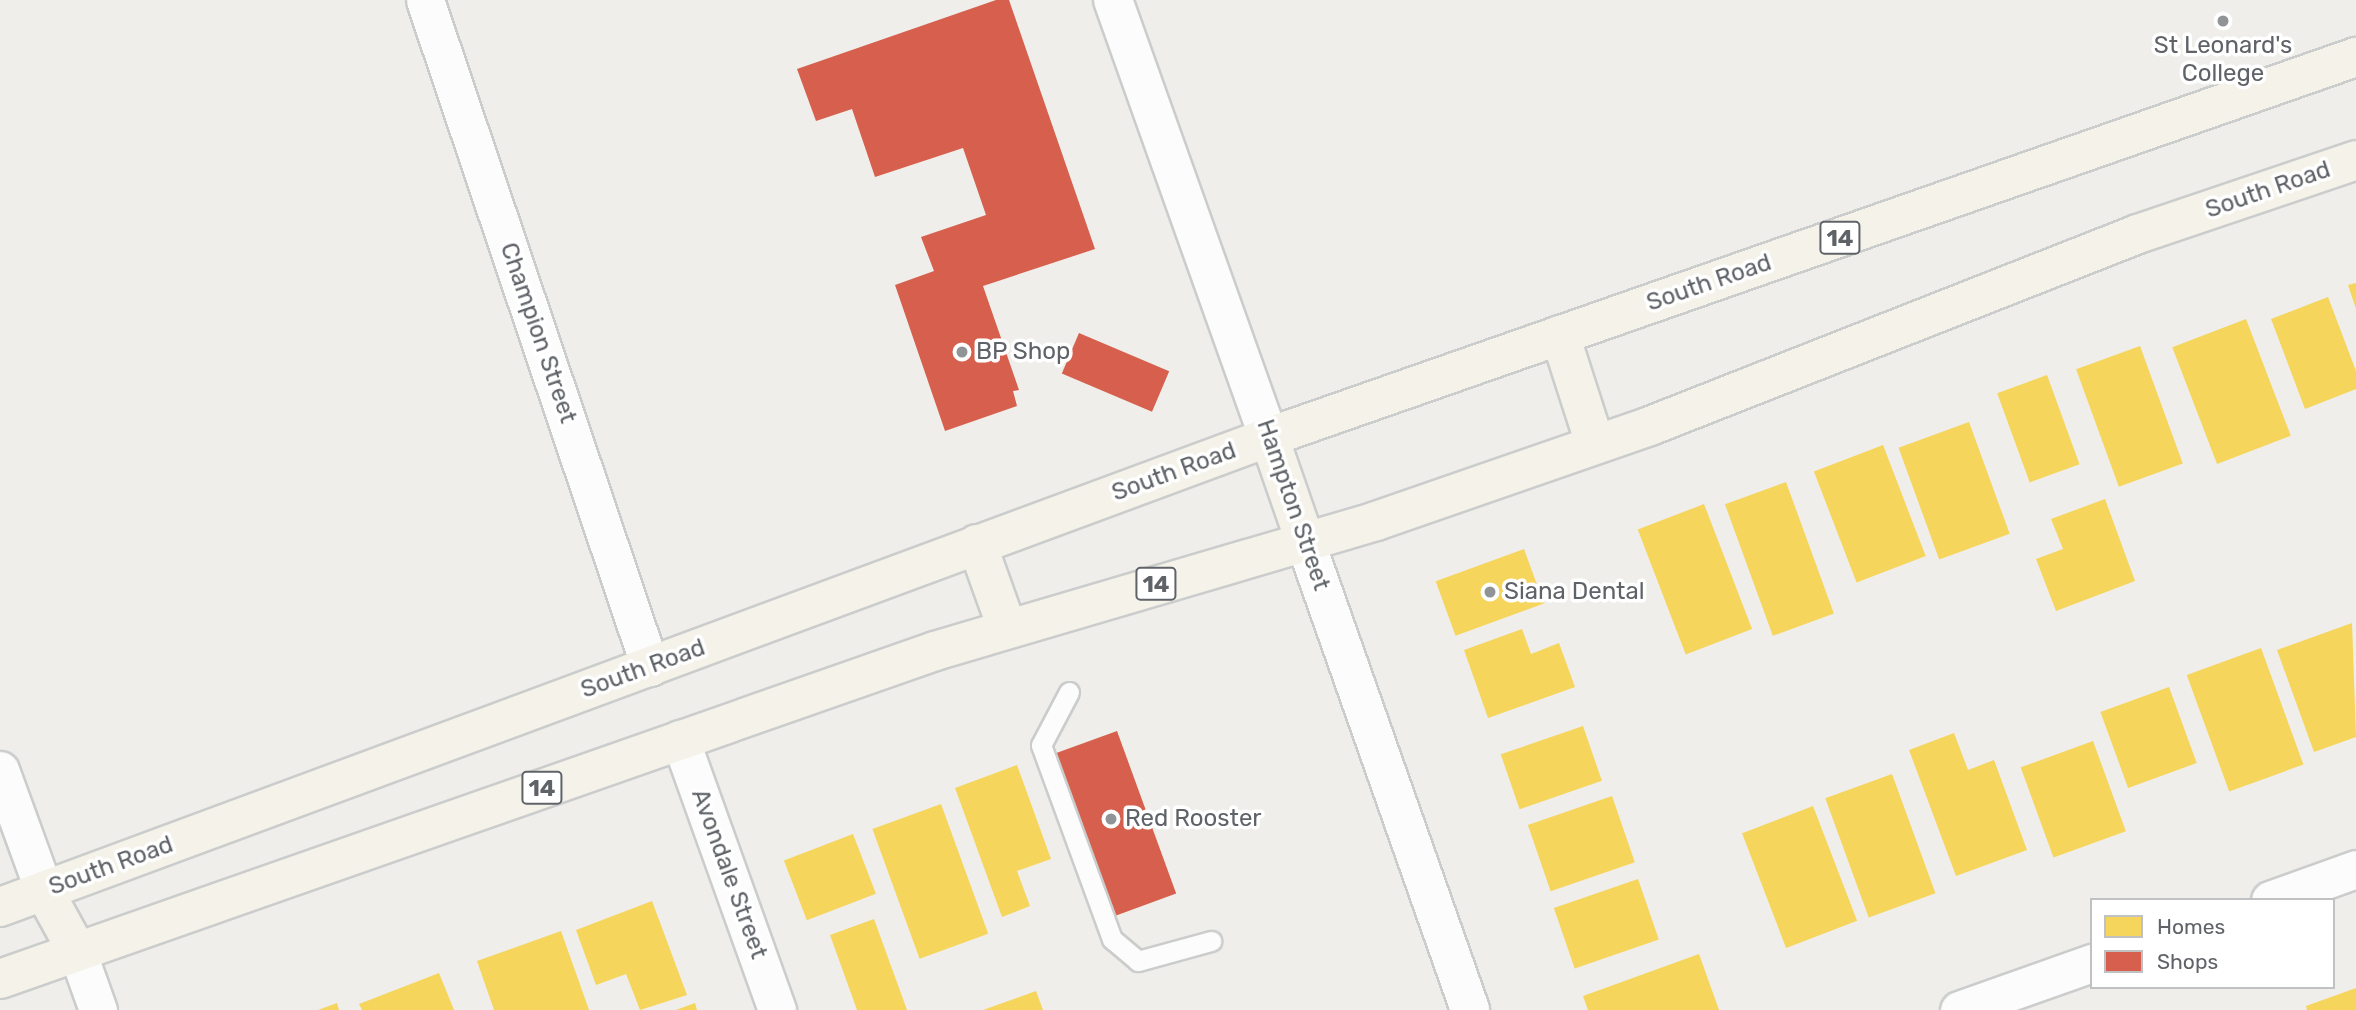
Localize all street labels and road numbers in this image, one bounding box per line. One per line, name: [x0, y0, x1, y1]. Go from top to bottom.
street label: South Road: [2202, 155, 2334, 225]
road number: 14: [1819, 218, 1861, 258]
street label: Champion Street: [494, 239, 582, 427]
street label: South Road: [1643, 248, 1775, 318]
street label: Hampton Street: [1250, 416, 1336, 594]
street label: South Road: [1108, 436, 1240, 508]
road number: 14: [1135, 564, 1177, 604]
street label: South Road: [577, 633, 709, 705]
road number: 14: [521, 768, 563, 808]
street label: Avondale Street: [685, 785, 773, 963]
street label: South Road: [45, 830, 177, 902]

